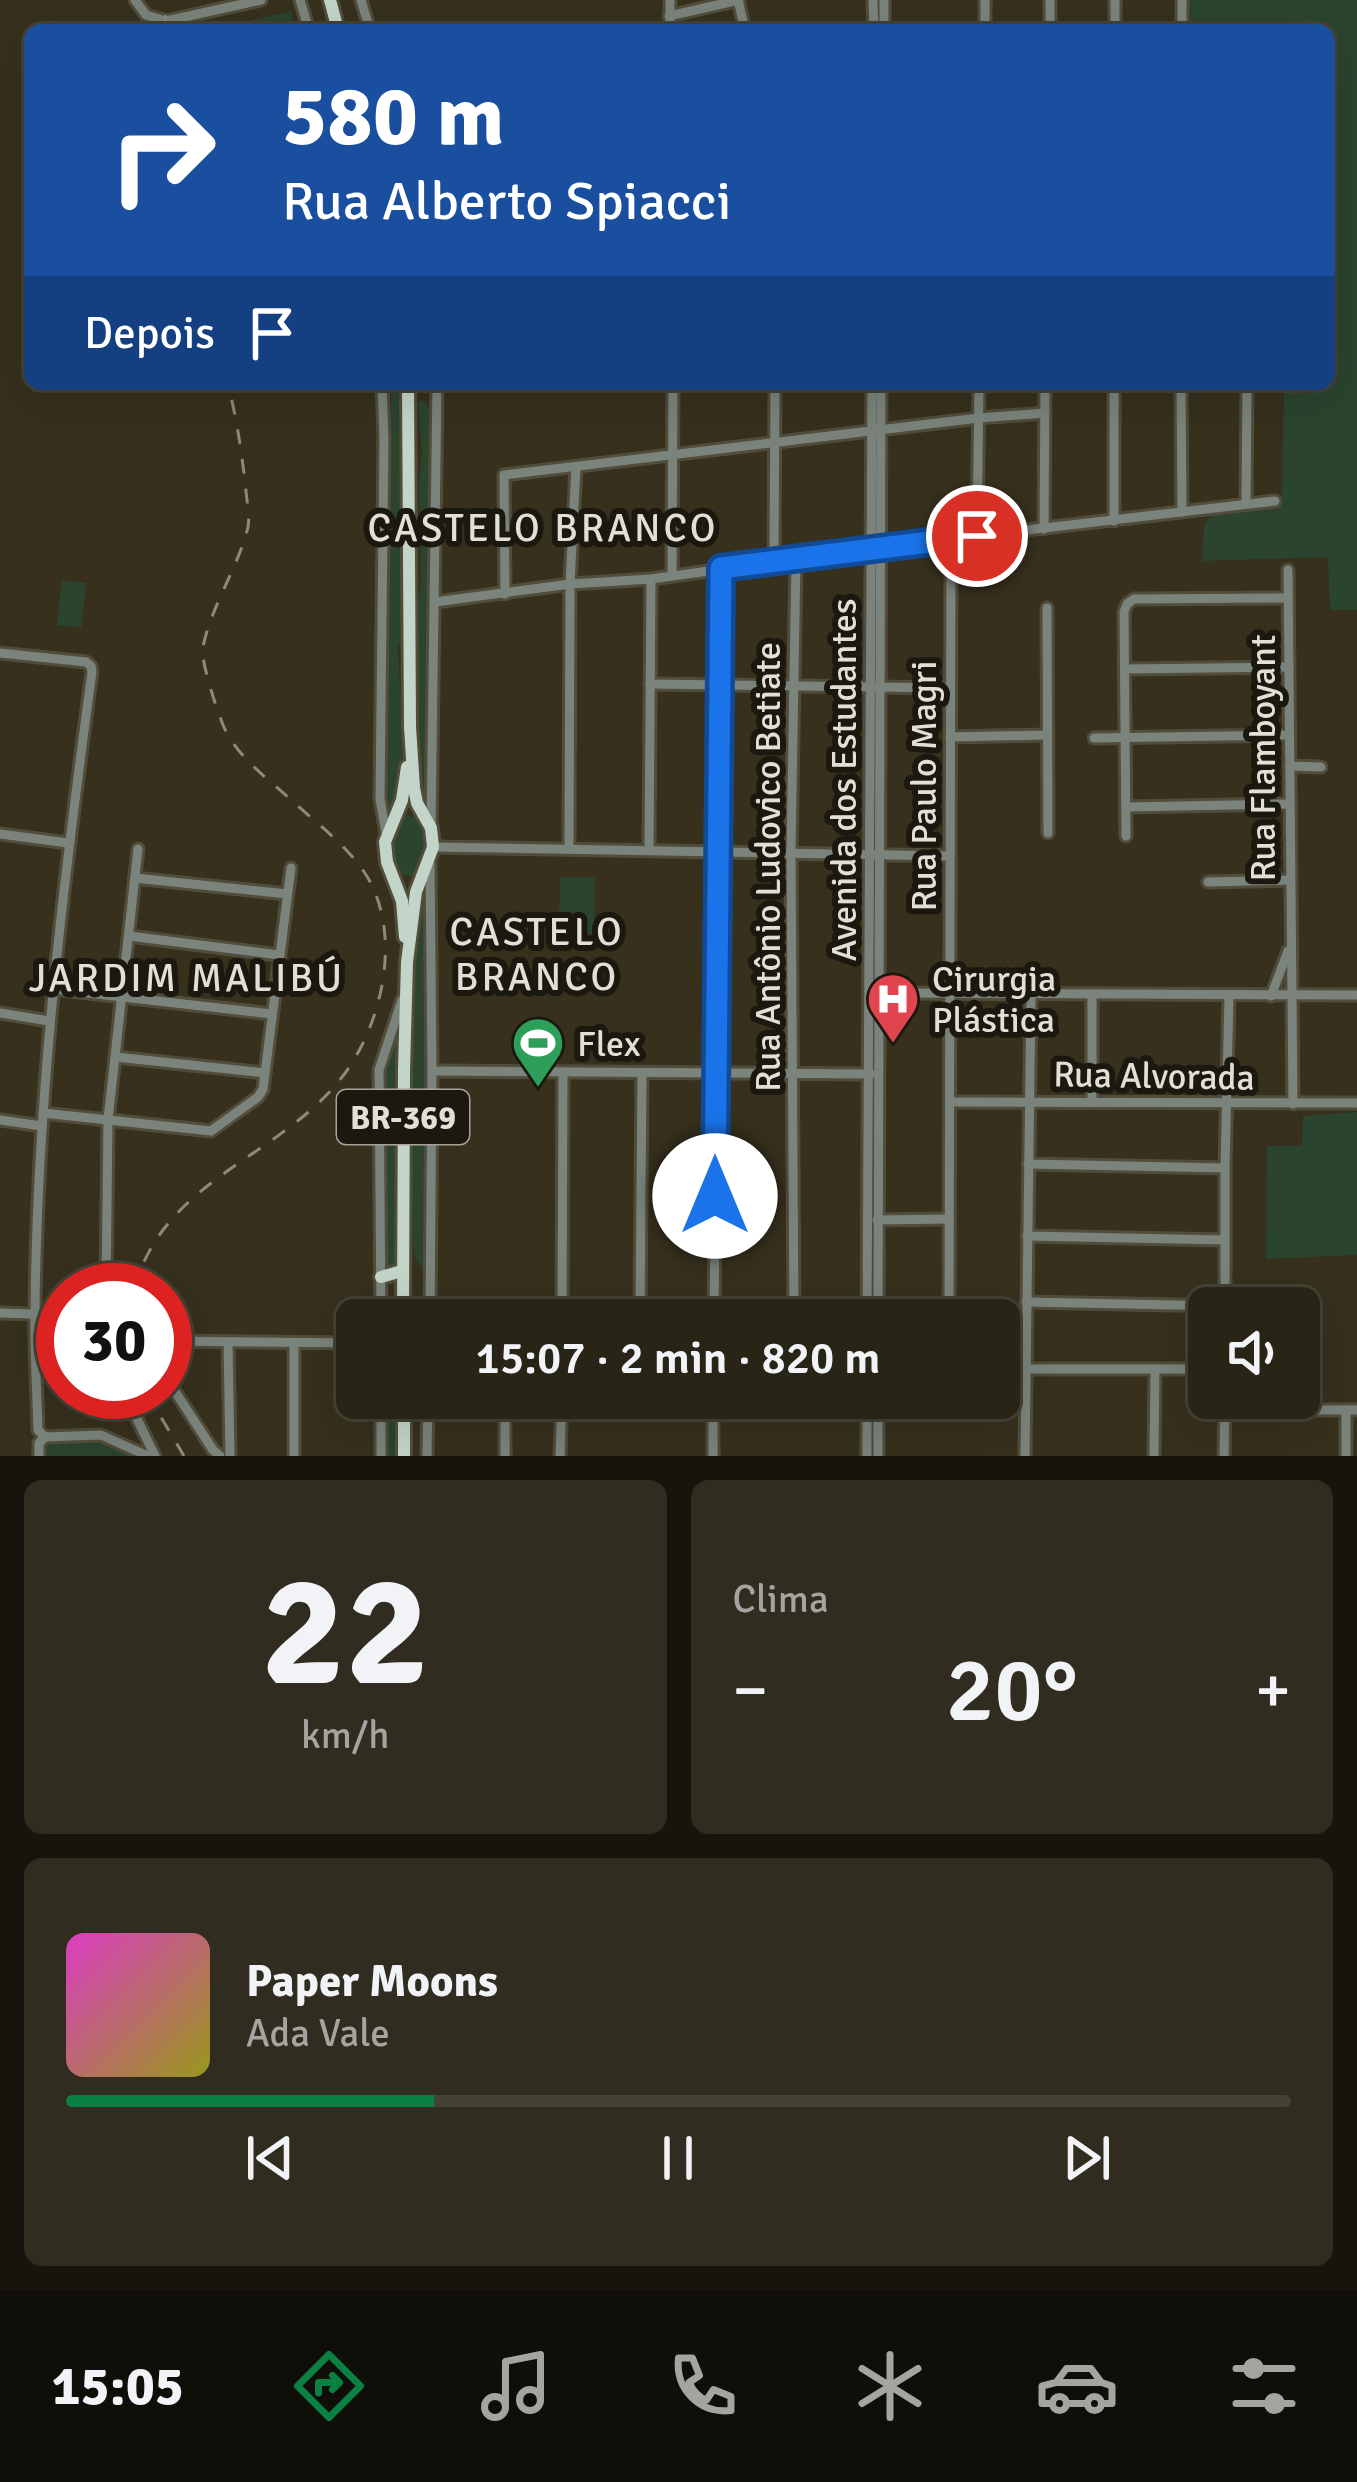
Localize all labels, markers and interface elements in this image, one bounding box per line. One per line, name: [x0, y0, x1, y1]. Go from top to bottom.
text: 580 m: [282, 65, 504, 169]
icon: right: [84, 72, 240, 228]
text: Rua Alberto Spiacci: [282, 168, 731, 235]
icon: arrive: [239, 300, 305, 366]
text: Depois: [84, 306, 215, 361]
pin: [926, 485, 1028, 587]
icon: arrive: [944, 503, 1010, 569]
district label: CASTELO BRANCO: [367, 504, 719, 552]
street label: Avenida dos Estudantes: [822, 599, 867, 961]
street label: Rua Flamboyant: [1241, 634, 1286, 882]
street label: Rua Antônio Ludovico Betiate: [746, 642, 791, 1092]
street label: Rua Paulo Magri: [902, 661, 947, 911]
district label: CASTELO BRANCO: [449, 908, 625, 1001]
district label: JARDIM MALIBÚ: [29, 954, 345, 1002]
place label: Cirurgia Plástica: [932, 957, 1056, 1043]
hospital icon: Cirurgia Plástica: [865, 971, 921, 1045]
sports icon: Flex: [510, 1015, 566, 1089]
place label: Flex: [577, 1022, 641, 1067]
street label: Rua Alvorada: [1053, 1052, 1255, 1101]
road number: BR-369: [337, 1090, 469, 1144]
position arrow: [652, 1133, 778, 1259]
speed limit sign: 30: [36, 1263, 192, 1419]
map controls: [1188, 1287, 1320, 1419]
button: sound: [1188, 1287, 1320, 1419]
text: 15:07 · 2 min · 820 m: [476, 1331, 880, 1386]
text: 22: [261, 1536, 429, 1729]
text: Clima: [733, 1575, 829, 1623]
text: 20°: [946, 1635, 1078, 1746]
text: −: [733, 1650, 768, 1731]
text: +: [1255, 1650, 1291, 1731]
text: km/h: [301, 1711, 389, 1759]
text: Paper Moons: [246, 1954, 498, 2009]
text: Ada Vale: [246, 2009, 390, 2057]
icon: previous: [237, 2125, 303, 2191]
icon: pause: [645, 2125, 711, 2191]
icon: next: [1054, 2125, 1120, 2191]
icon: directions: [287, 2344, 371, 2428]
icon: music: [474, 2344, 558, 2428]
icon: phone: [661, 2344, 745, 2428]
icon: climate: [848, 2344, 932, 2428]
icon: car: [1035, 2344, 1119, 2428]
icon: filters: [1222, 2344, 1306, 2428]
text: 15:05: [51, 2353, 184, 2420]

